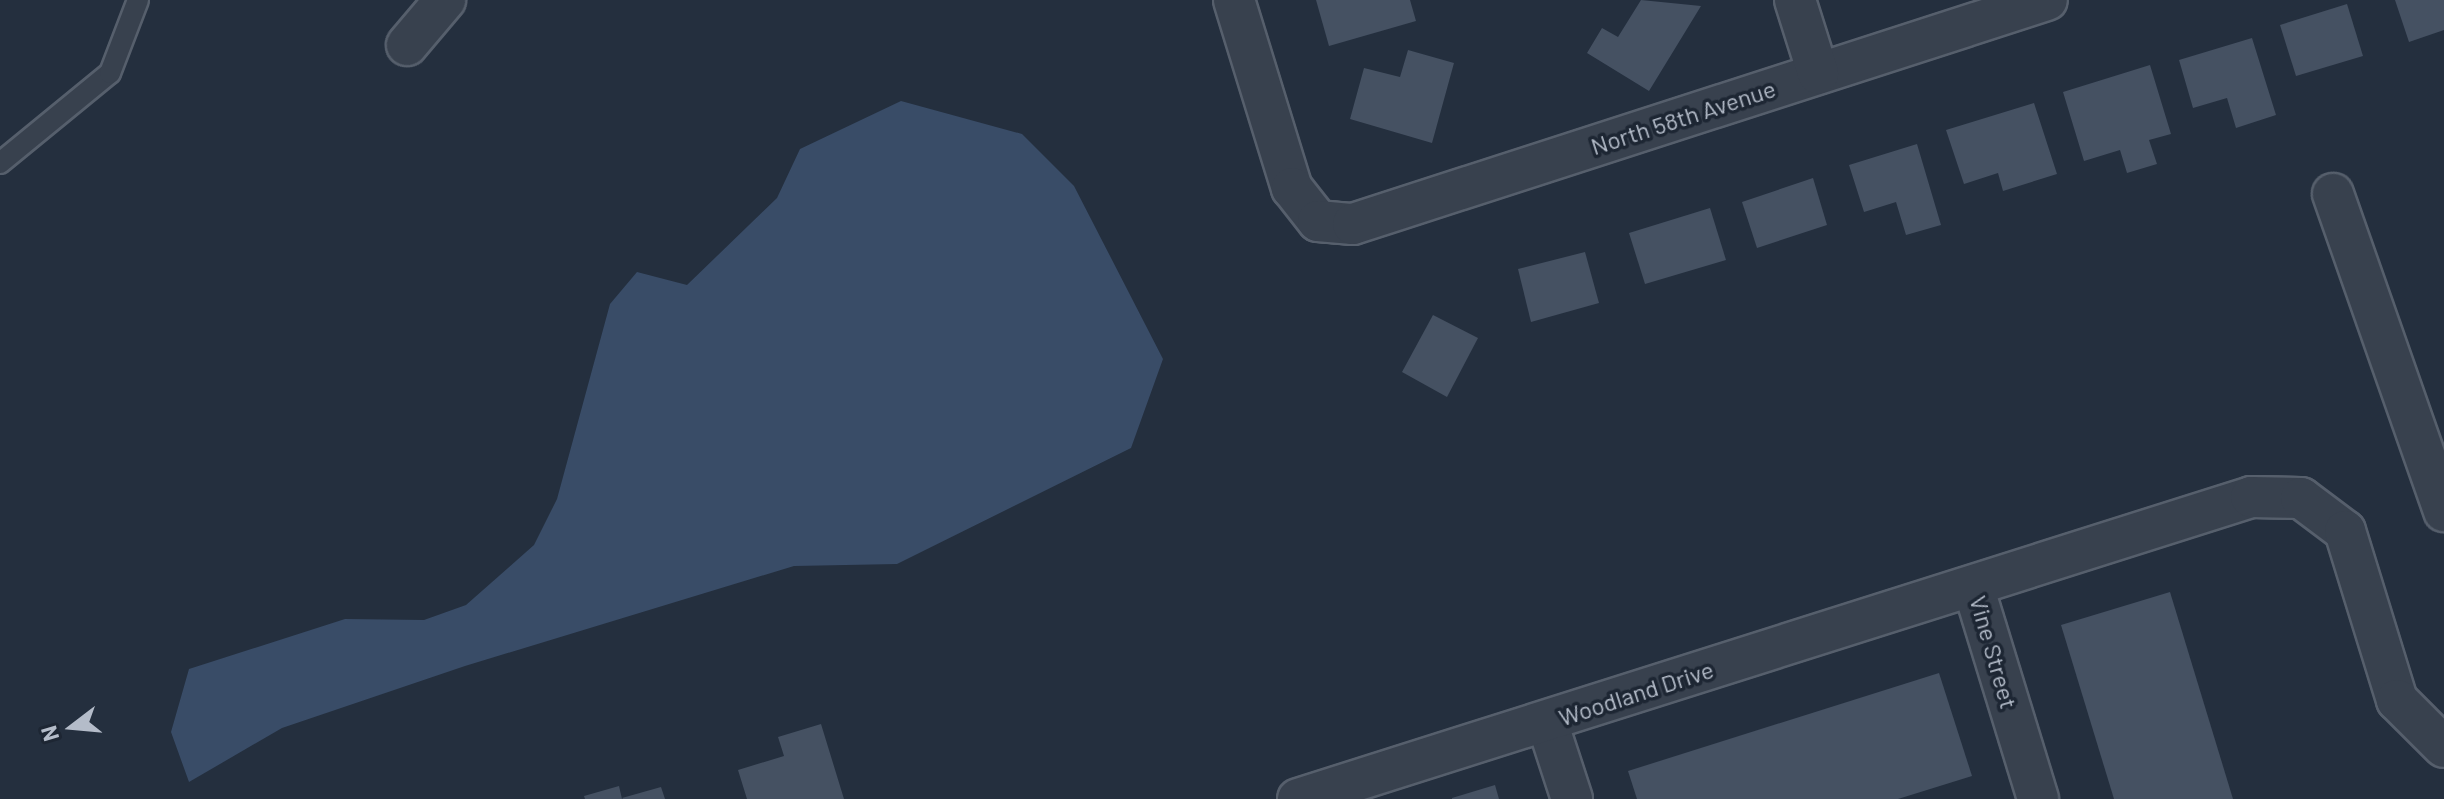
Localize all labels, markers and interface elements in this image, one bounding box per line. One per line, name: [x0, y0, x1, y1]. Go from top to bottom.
street label: North 58th Avenue: [1587, 74, 1779, 160]
street label: Vine Street: [1964, 592, 2024, 712]
street label: Woodland Drive: [1555, 654, 1717, 732]
north arrow: [32, 687, 112, 767]
text: N: [34, 723, 63, 744]

